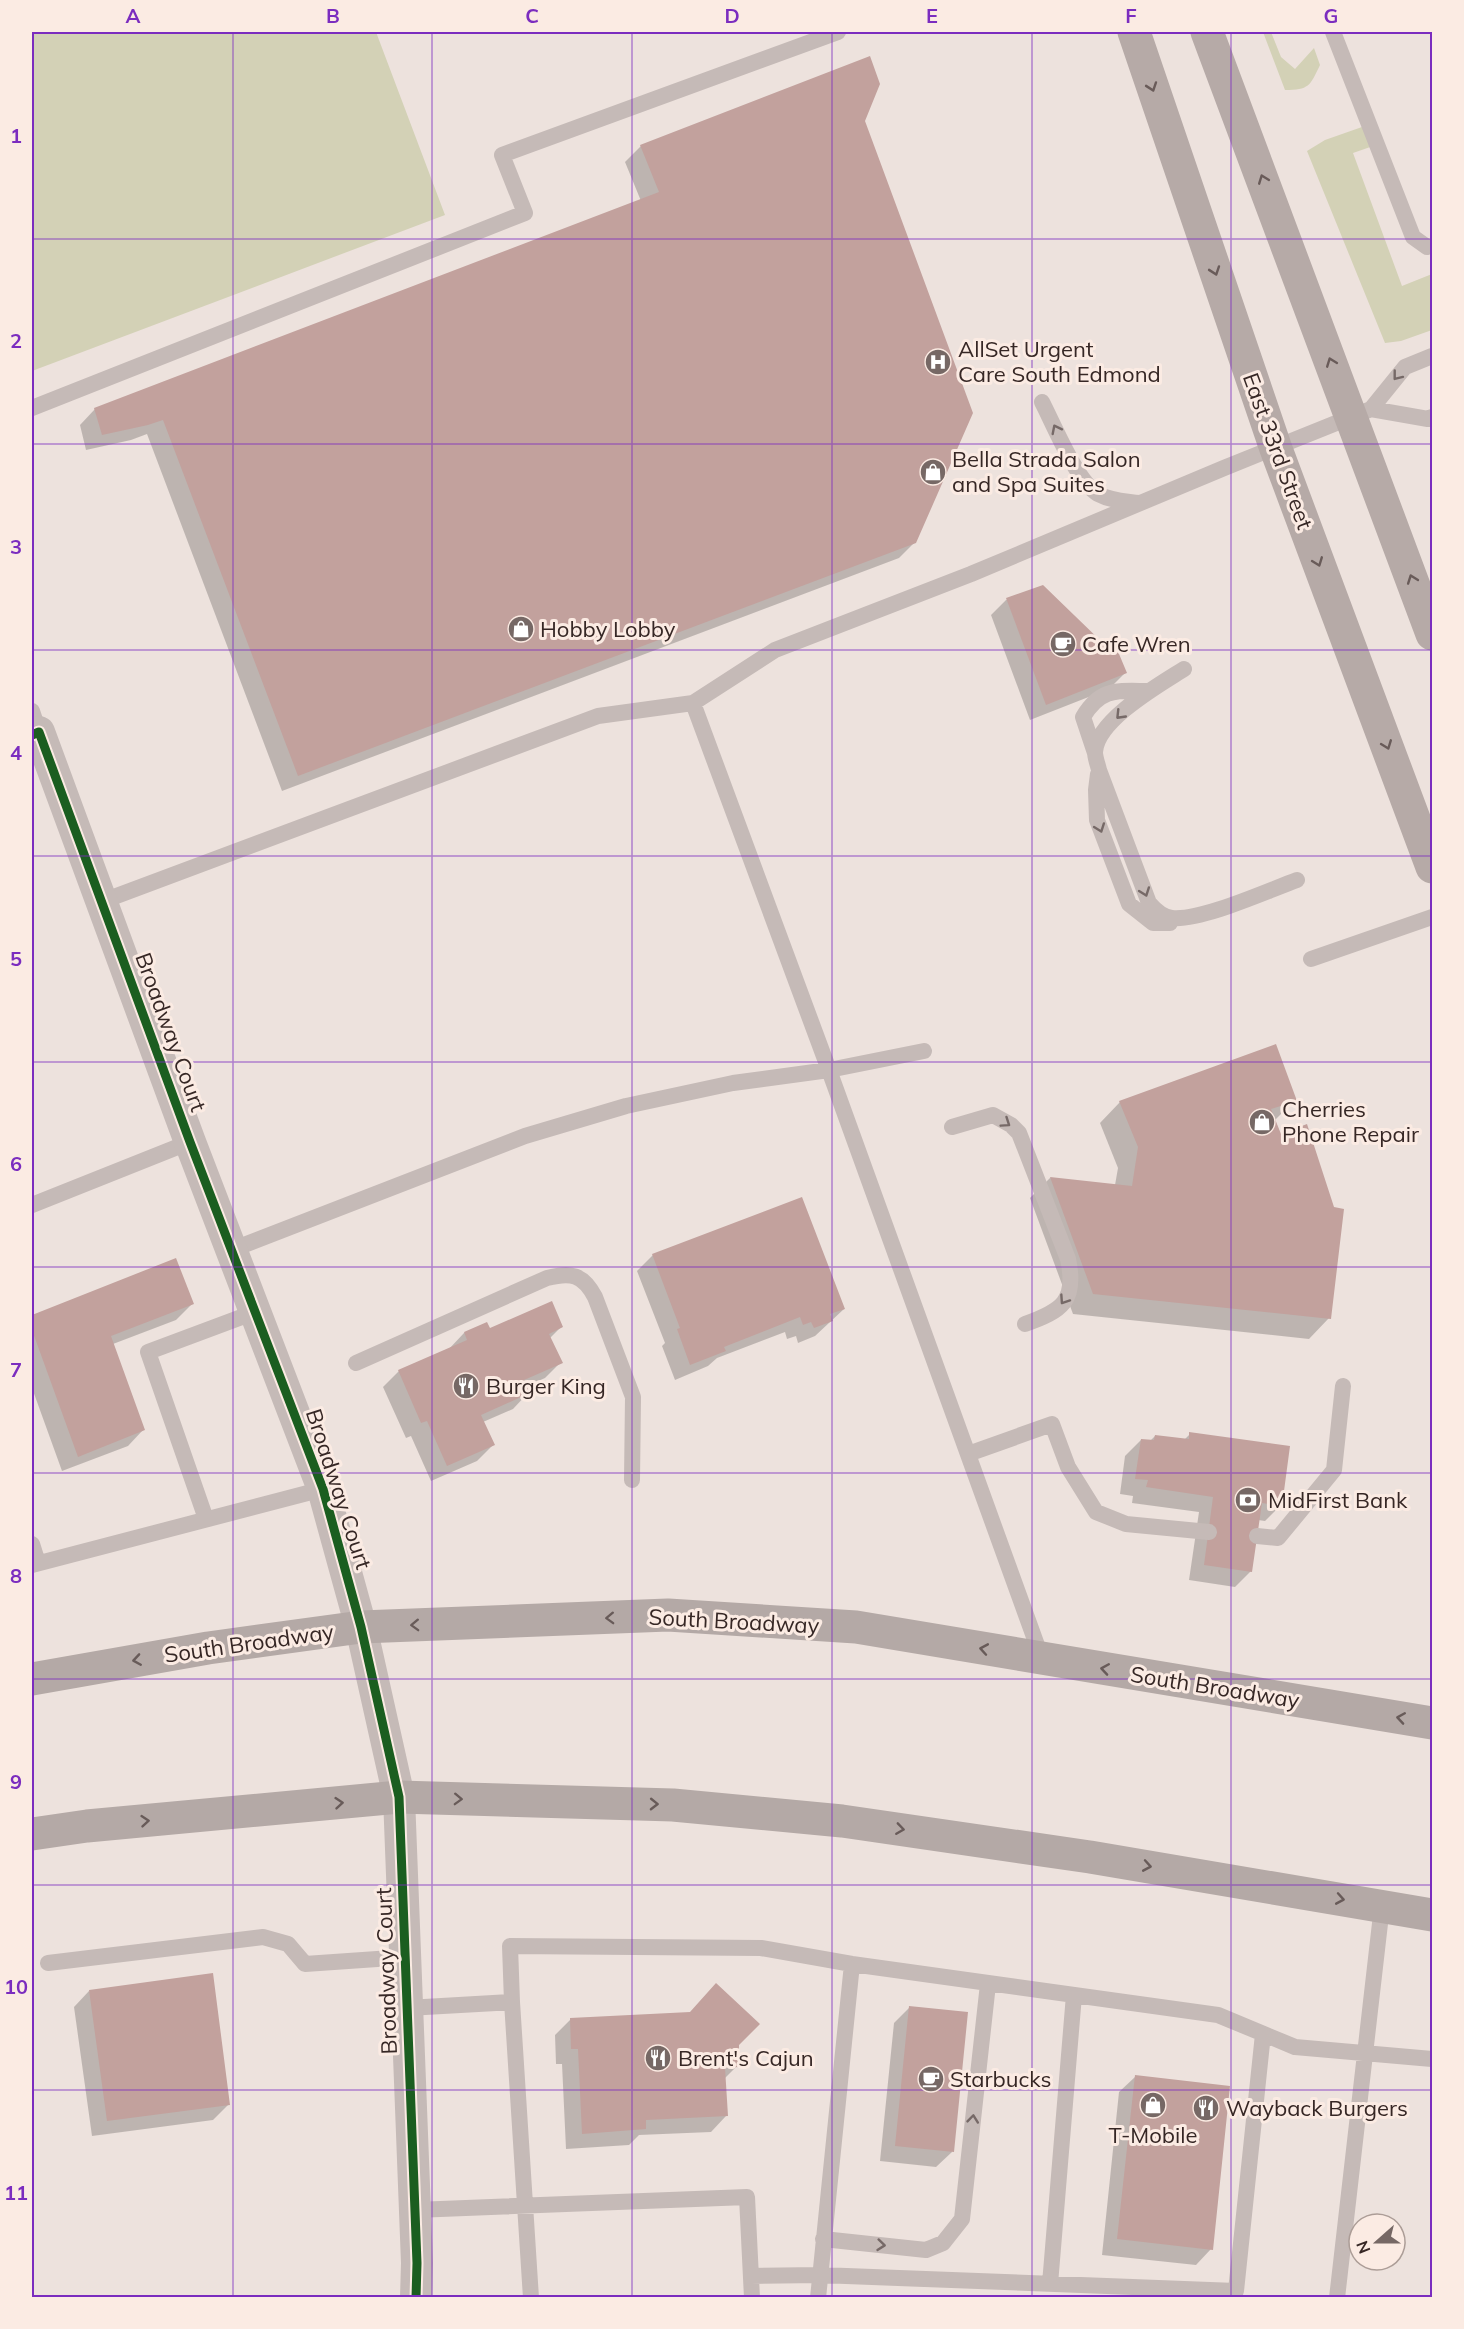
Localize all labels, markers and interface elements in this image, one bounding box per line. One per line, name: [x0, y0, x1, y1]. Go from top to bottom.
text: A: [126, 3, 141, 28]
text: B: [326, 3, 340, 28]
text: C: [525, 3, 539, 28]
text: D: [724, 3, 740, 28]
text: E: [926, 3, 938, 28]
text: F: [1125, 3, 1137, 28]
text: G: [1324, 3, 1338, 28]
one-way arrow: [1145, 81, 1158, 92]
text: 1: [10, 123, 22, 148]
one-way arrow: [1257, 174, 1270, 185]
one-way arrow: [1208, 266, 1221, 276]
text: 2: [10, 328, 22, 353]
place label: AllSet Urgent Care South Edmond: [958, 335, 1161, 388]
hospital icon: AllSet Urgent Care South Edmond: [923, 347, 953, 377]
one-way arrow: [1326, 357, 1339, 368]
street label: East 33rd Street: [1237, 369, 1319, 533]
one-way arrow: [1394, 369, 1405, 380]
one-way arrow: [1052, 425, 1063, 436]
place label: Bella Strada Salon and Spa Suites: [952, 445, 1141, 498]
shop icon: Bella Strada Salon and Spa Suites: [918, 457, 948, 487]
text: 3: [10, 534, 22, 559]
one-way arrow: [1311, 556, 1323, 567]
one-way arrow: [1407, 574, 1420, 585]
shop icon: Hobby Lobby: [506, 614, 536, 644]
place label: Hobby Lobby: [540, 615, 676, 643]
cafe icon: Cafe Wren: [1048, 629, 1078, 659]
place label: Cafe Wren: [1082, 630, 1191, 658]
one-way arrow: [1116, 707, 1127, 718]
one-way arrow: [1379, 739, 1392, 750]
text: 4: [10, 740, 22, 765]
one-way arrow: [1093, 822, 1106, 833]
one-way arrow: [1137, 887, 1150, 897]
text: 5: [10, 946, 22, 971]
street label: Broadway Court: [129, 949, 213, 1116]
place label: Cherries Phone Repair: [1282, 1095, 1419, 1148]
shop icon: Cherries Phone Repair: [1247, 1107, 1277, 1137]
one-way arrow: [1000, 1116, 1011, 1127]
text: 6: [10, 1151, 22, 1176]
one-way arrow: [1060, 1294, 1071, 1305]
text: 7: [10, 1357, 22, 1382]
restaurant icon: Burger King: [451, 1371, 481, 1401]
place label: Burger King: [486, 1372, 606, 1400]
street label: Broadway Court: [300, 1405, 378, 1573]
bank icon: MidFirst Bank: [1233, 1485, 1263, 1515]
place label: MidFirst Bank: [1268, 1486, 1408, 1514]
text: 8: [10, 1563, 22, 1588]
street label: South Broadway: [648, 1603, 820, 1639]
one-way arrow: [605, 1611, 614, 1624]
street label: South Broadway: [163, 1617, 336, 1669]
one-way arrow: [411, 1618, 420, 1631]
one-way arrow: [979, 1643, 989, 1655]
one-way arrow: [133, 1653, 143, 1666]
street label: South Broadway: [1128, 1660, 1302, 1714]
one-way arrow: [1100, 1663, 1110, 1676]
one-way arrow: [1397, 1712, 1406, 1724]
text: 9: [10, 1769, 22, 1794]
one-way arrow: [453, 1793, 462, 1805]
one-way arrow: [334, 1797, 344, 1810]
one-way arrow: [649, 1798, 658, 1810]
one-way arrow: [140, 1815, 149, 1828]
one-way arrow: [895, 1823, 905, 1835]
one-way arrow: [1143, 1860, 1152, 1872]
street label: Broadway Court: [369, 1887, 403, 2055]
one-way arrow: [1334, 1892, 1344, 1905]
text: 10: [4, 1974, 28, 1999]
restaurant icon: Brent's Cajun: [643, 2043, 673, 2073]
place label: Brent's Cajun: [678, 2044, 814, 2072]
cafe icon: Starbucks: [916, 2064, 946, 2094]
place label: Starbucks: [950, 2065, 1051, 2093]
shop icon: T-Mobile: [1138, 2090, 1168, 2120]
restaurant icon: Wayback Burgers: [1191, 2093, 1221, 2123]
place label: Wayback Burgers: [1226, 2094, 1408, 2122]
one-way arrow: [967, 2114, 979, 2123]
place label: T-Mobile: [1109, 2121, 1197, 2149]
text: 11: [4, 2180, 28, 2205]
north arrow: [1347, 2212, 1407, 2272]
text: N: [1351, 2238, 1374, 2257]
one-way arrow: [877, 2239, 886, 2251]

